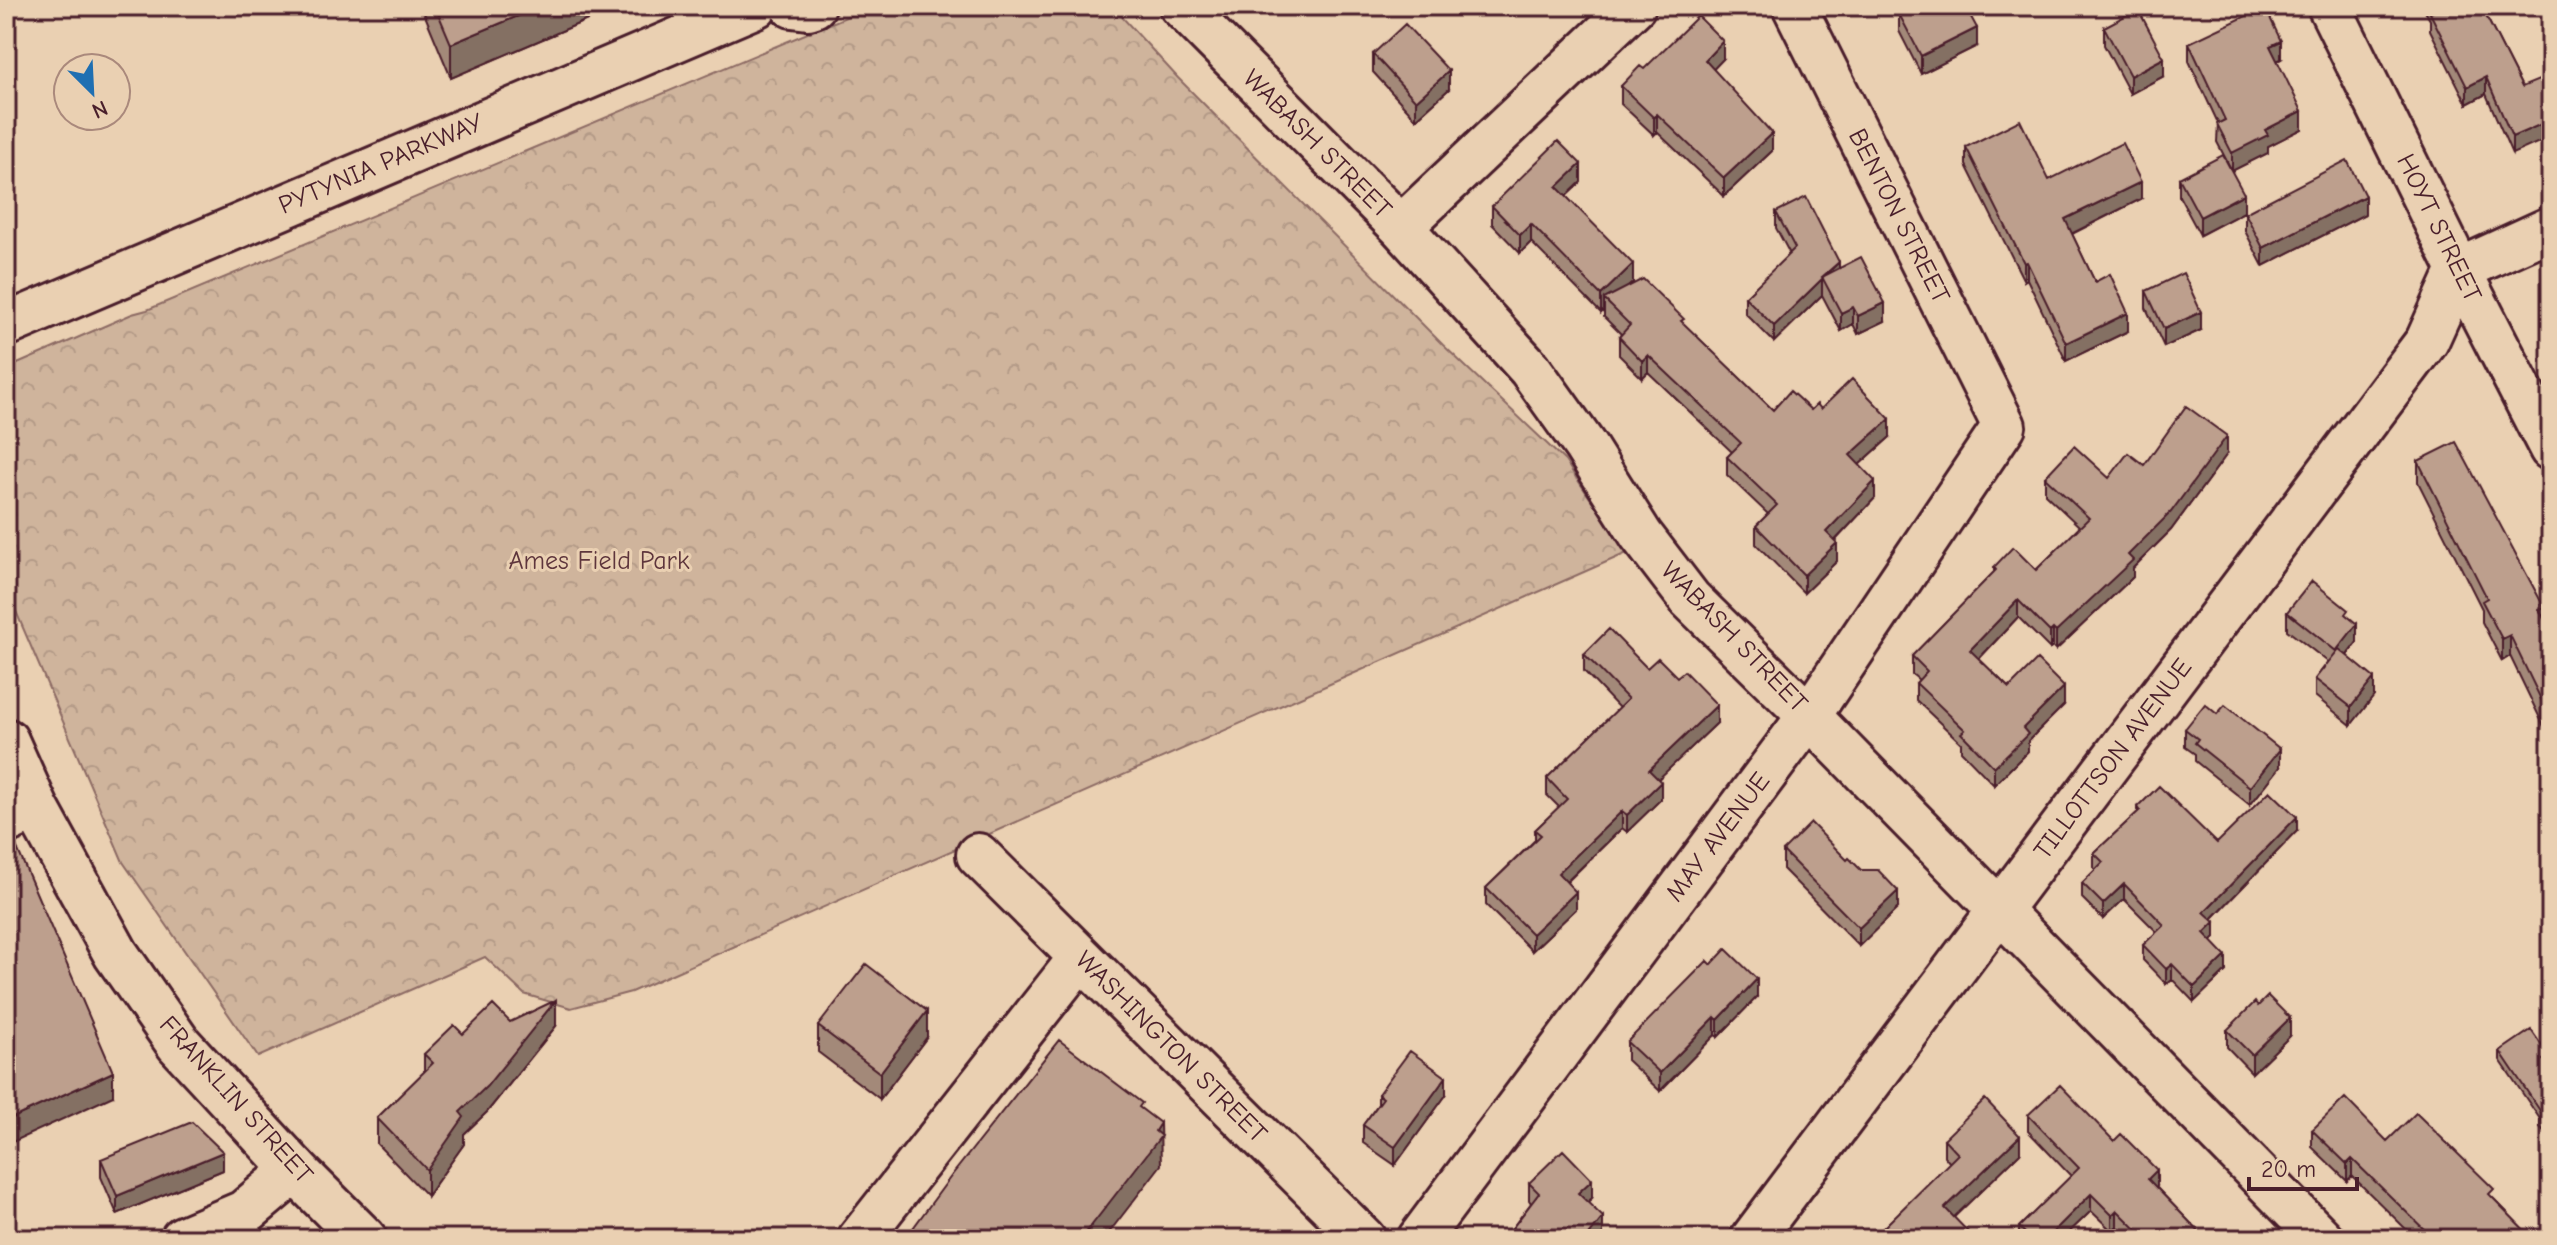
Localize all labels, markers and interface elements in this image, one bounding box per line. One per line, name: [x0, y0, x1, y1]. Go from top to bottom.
north arrow: [52, 52, 132, 132]
street label: WABASH STREET: [1236, 63, 1398, 225]
text: N: [88, 95, 112, 124]
street label: PYTYNIA PARKWAY: [274, 107, 488, 221]
street label: BENTON STREET: [1842, 124, 1956, 309]
street label: HOYT STREET: [2390, 149, 2488, 307]
park label: Ames Field Park: [508, 546, 690, 576]
street label: WABASH STREET: [1655, 555, 1814, 719]
street label: TILLOTTSON AVENUE: [2028, 653, 2198, 865]
street label: MAY AVENUE: [1660, 767, 1776, 907]
street label: WASHINGTON STREET: [1069, 945, 1273, 1149]
street label: FRANKLIN STREET: [153, 1010, 319, 1190]
scale bar: [2249, 1141, 2357, 1191]
text: 20 m: [2261, 1155, 2316, 1183]

